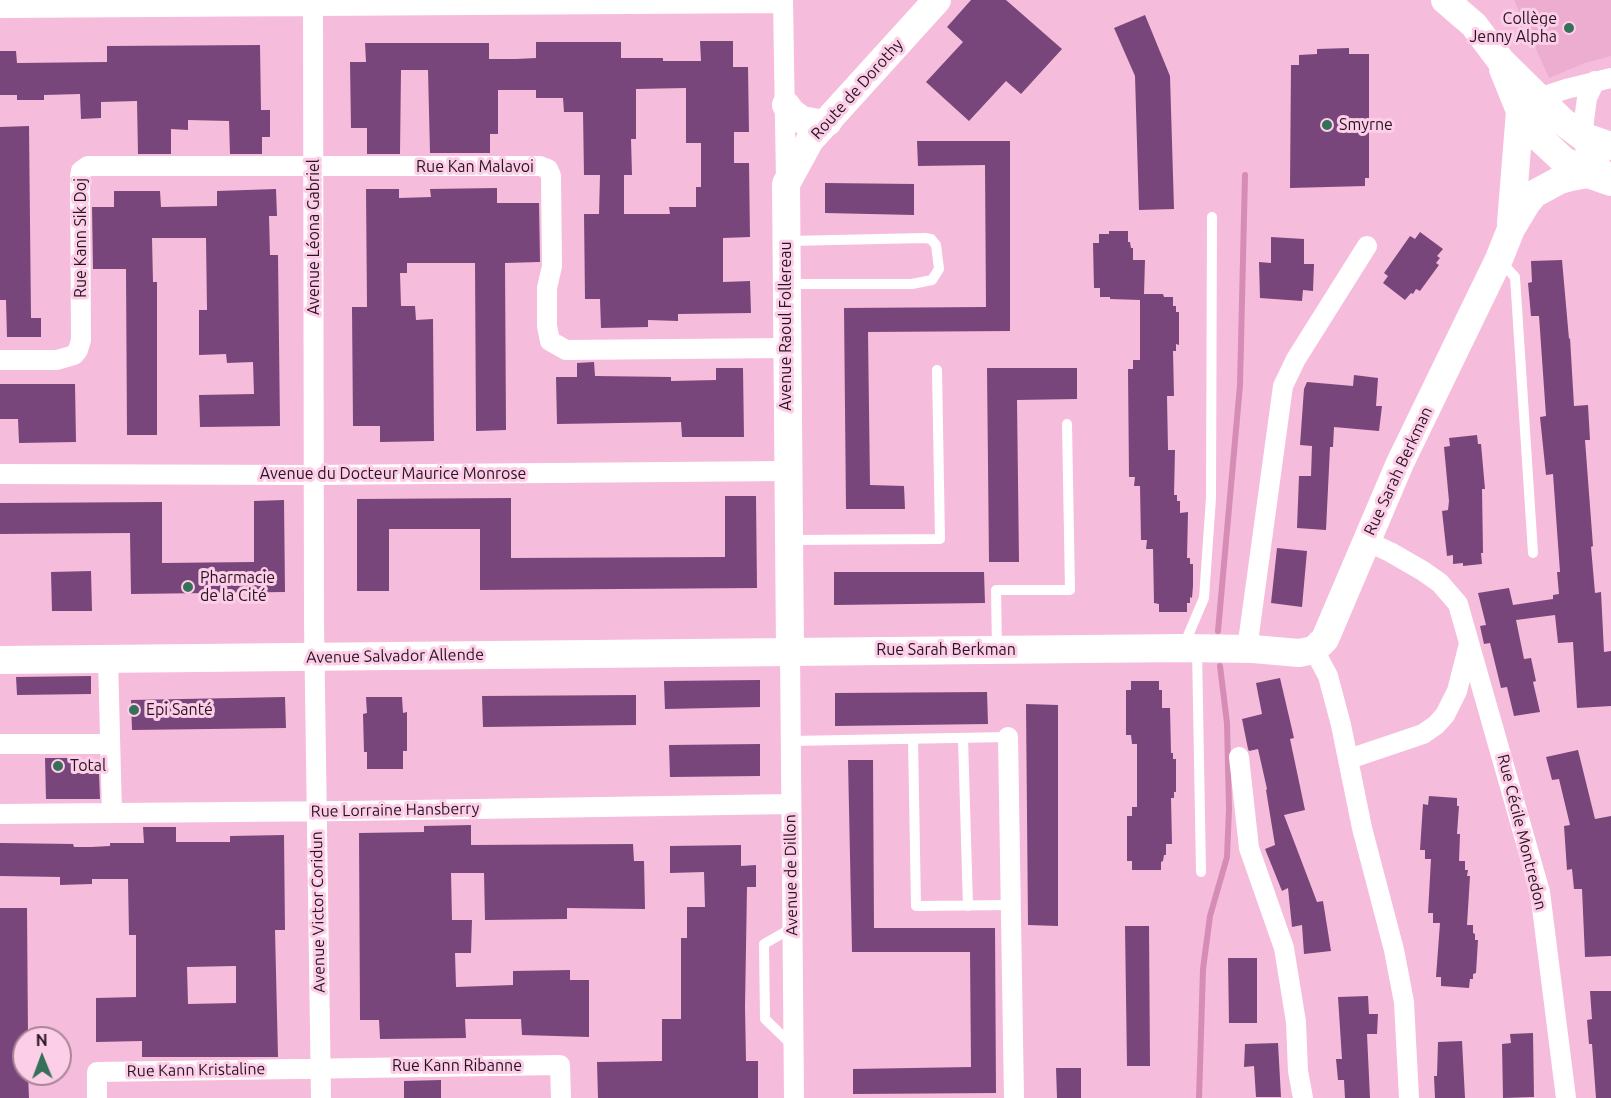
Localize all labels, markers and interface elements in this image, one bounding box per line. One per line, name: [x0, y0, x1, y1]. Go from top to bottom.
place label: Collège Jenny Alpha: [1469, 9, 1557, 47]
marker: Collège Jenny Alpha: [1562, 21, 1576, 35]
street label: Route de Dorothy: [807, 35, 907, 143]
place label: Smyrne: [1339, 115, 1393, 135]
marker: Smyrne: [1320, 118, 1334, 132]
street label: Rue Kan Malavoi: [416, 157, 534, 177]
street label: Avenue Léona Gabriel: [304, 159, 324, 315]
street label: Rue Kann Sik Doj: [71, 178, 91, 298]
street label: Avenue Raoul Follereau: [776, 241, 796, 411]
street label: Rue Sarah Berkman: [1360, 404, 1436, 538]
street label: Avenue du Docteur Maurice Monrose: [260, 464, 526, 484]
place label: Pharmacie de la Cité: [200, 568, 275, 606]
marker: Pharmacie de la Cité: [181, 580, 195, 594]
street label: Rue Sarah Berkman: [876, 640, 1016, 660]
street label: Avenue Salvador Allende: [306, 645, 484, 667]
place label: Epi Santé: [146, 700, 213, 720]
marker: Epi Santé: [127, 703, 141, 717]
street label: Rue Cécile Montredon: [1493, 752, 1551, 912]
place label: Total: [70, 756, 106, 776]
marker: Total: [51, 759, 65, 773]
street label: Rue Lorraine Hansberry: [310, 799, 480, 821]
street label: Avenue de Dillon: [780, 814, 802, 936]
street label: Avenue Victor Coridun: [307, 831, 329, 993]
north arrow: [12, 1026, 72, 1086]
text: N: [36, 1031, 48, 1049]
street label: Rue Kann Ribanne: [392, 1056, 522, 1076]
street label: Rue Kann Kristaline: [127, 1059, 265, 1081]

